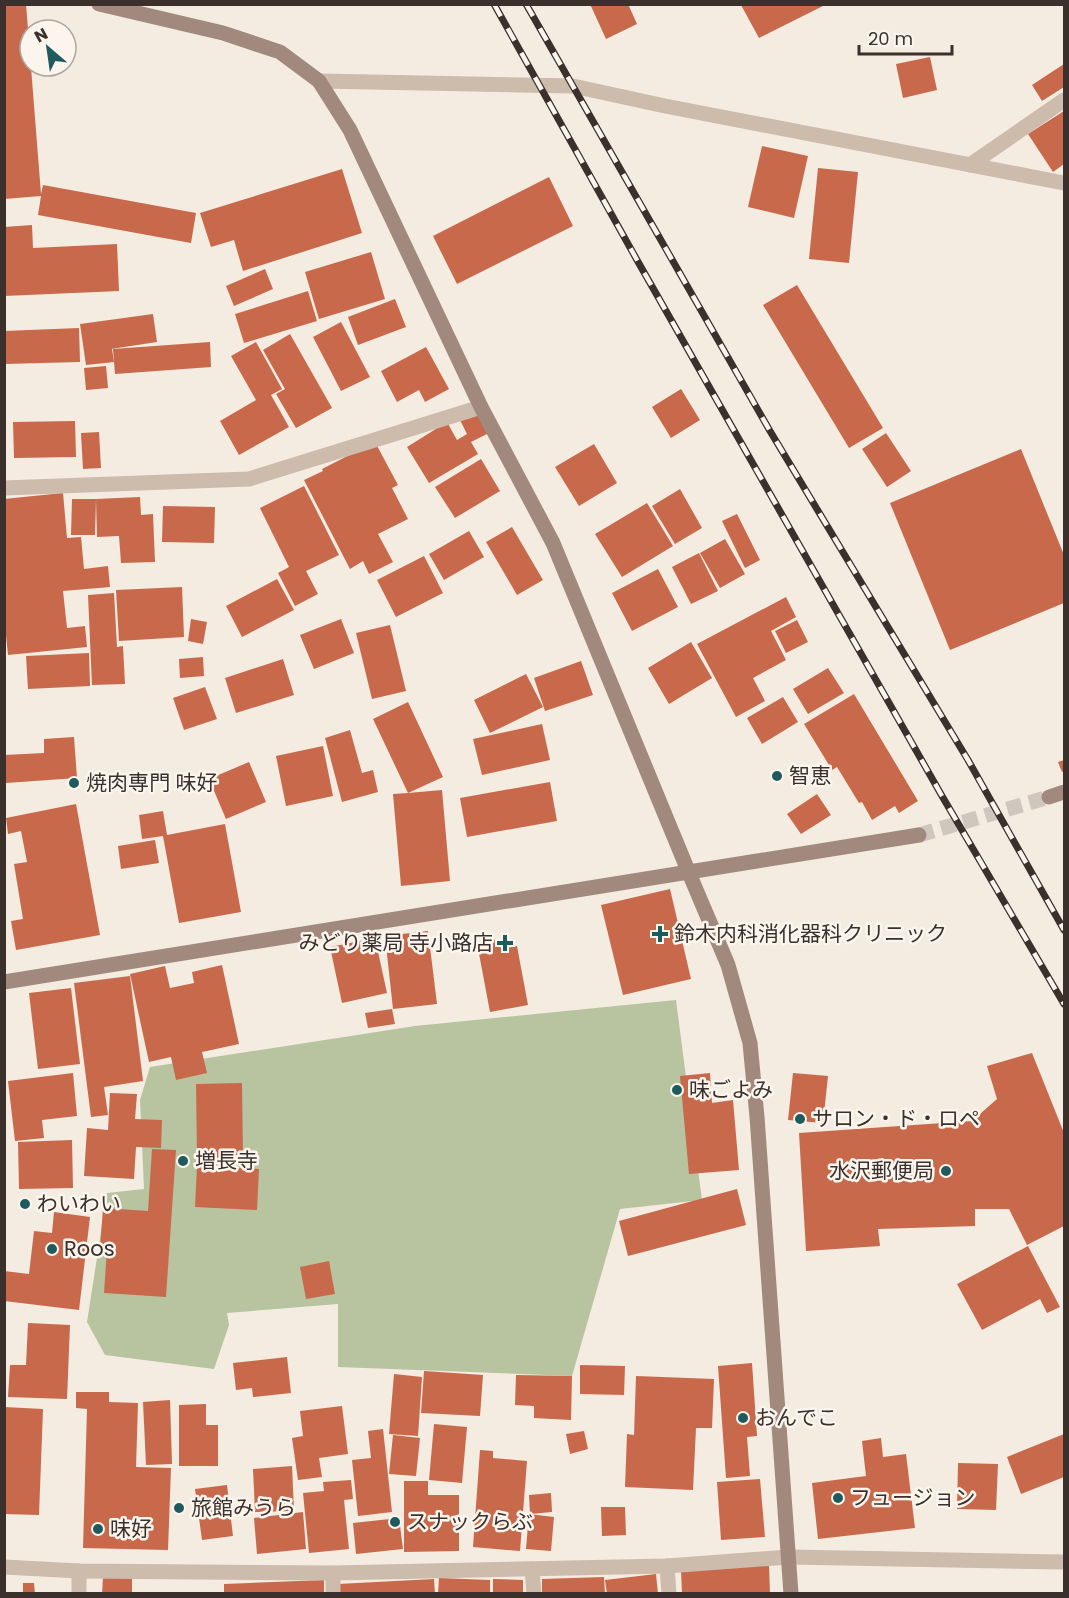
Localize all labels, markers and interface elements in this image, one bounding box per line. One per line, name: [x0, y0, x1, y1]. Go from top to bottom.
north arrow: [18, 18, 78, 78]
scale bar: [859, 18, 952, 56]
text: N: [30, 22, 52, 48]
text: 20 m: [868, 26, 913, 51]
place label: 智恵: [789, 761, 831, 790]
place label: 焼肉専門 味好: [86, 768, 218, 797]
marker: 智恵: [770, 769, 784, 783]
marker: 焼肉専門 味好: [67, 776, 81, 790]
place label: 鈴木内科消化器科クリニック: [674, 919, 947, 948]
marker: 鈴木内科消化器科クリニック: [651, 925, 669, 943]
place label: みどり薬局 寺小路店: [298, 928, 493, 957]
marker: みどり薬局 寺小路店: [498, 936, 512, 950]
place label: 味ごよみ: [689, 1075, 773, 1104]
marker: 味ごよみ: [670, 1083, 684, 1097]
place label: サロン・ド・ロペ: [812, 1104, 980, 1133]
marker: サロン・ド・ロペ: [793, 1112, 807, 1126]
place label: 増長寺: [195, 1146, 258, 1175]
marker: 増長寺: [176, 1154, 190, 1168]
place label: 水沢郵便局: [829, 1156, 934, 1185]
marker: 水沢郵便局: [939, 1164, 953, 1178]
place label: わいわい: [37, 1189, 121, 1218]
marker: わいわい: [18, 1197, 32, 1211]
place label: Roos: [64, 1234, 115, 1263]
marker: Roos: [45, 1242, 59, 1256]
place label: おんでこ: [755, 1403, 838, 1432]
marker: おんでこ: [736, 1411, 750, 1425]
place label: フュージョン: [850, 1483, 976, 1512]
marker: フュージョン: [831, 1491, 845, 1505]
place label: 旅館みうら: [191, 1493, 296, 1522]
marker: 旅館みうら: [172, 1501, 186, 1515]
place label: スナックらぶ: [407, 1507, 533, 1536]
place label: 味好: [110, 1514, 152, 1543]
marker: スナックらぶ: [388, 1515, 402, 1529]
marker: 味好: [91, 1522, 105, 1536]

